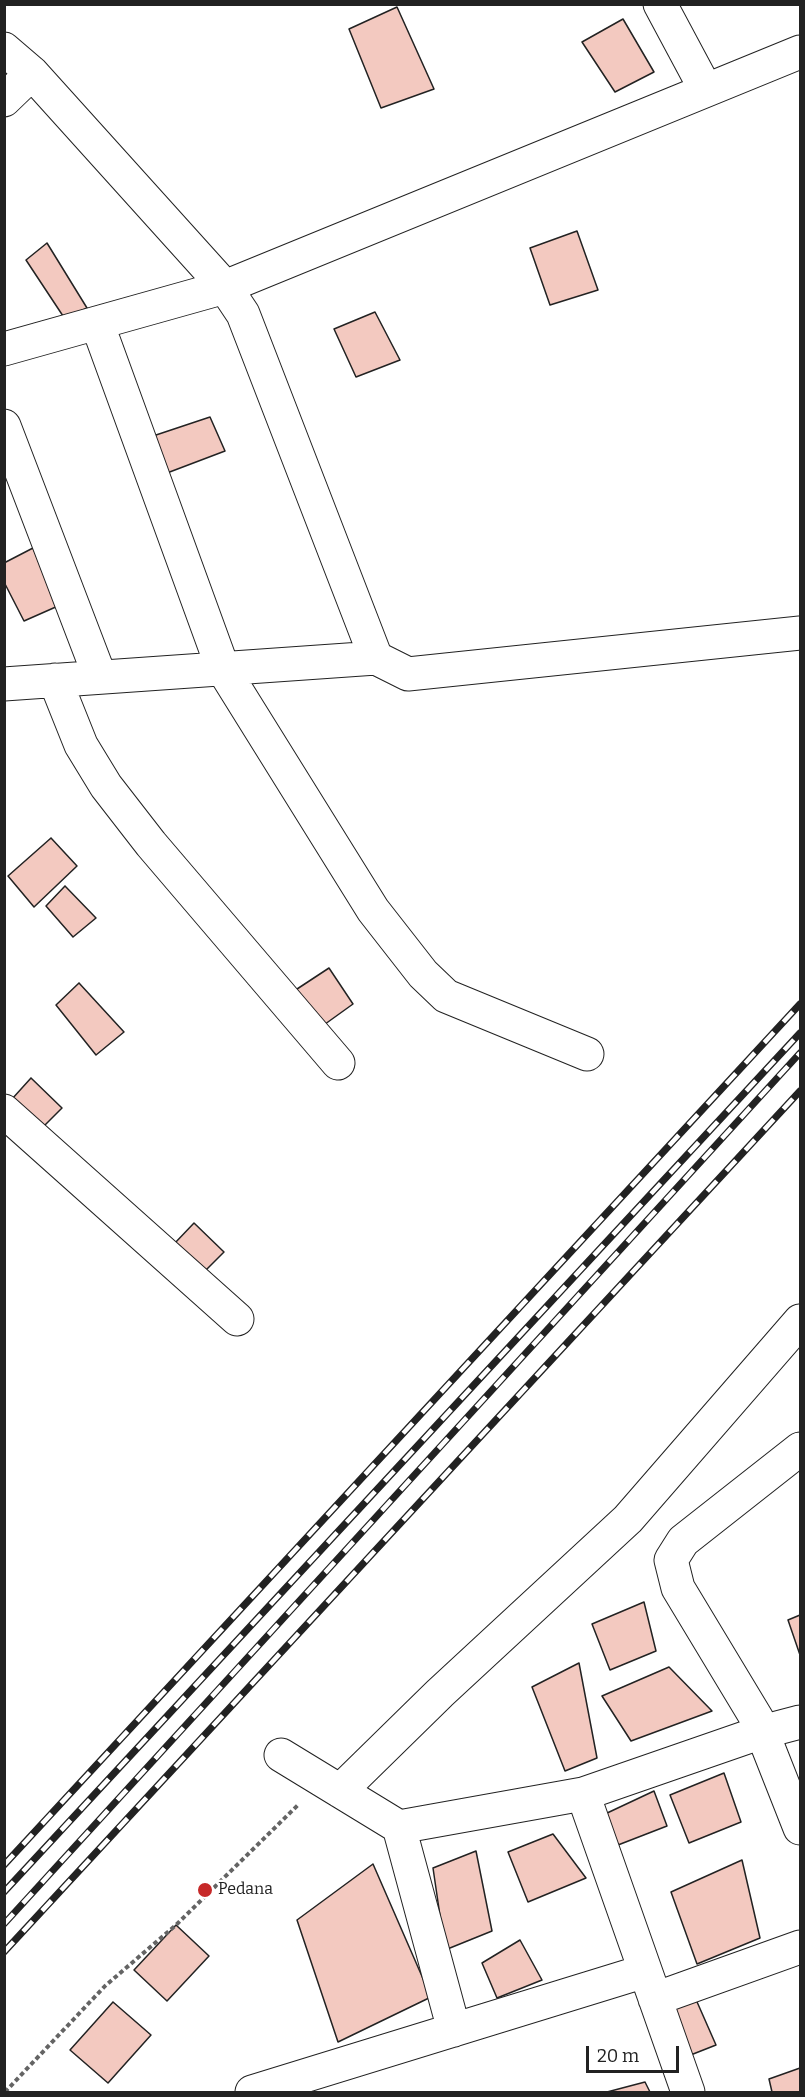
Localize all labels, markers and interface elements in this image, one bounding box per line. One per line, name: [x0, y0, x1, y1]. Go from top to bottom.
place label: Pedana: [218, 1880, 273, 1900]
marker: Pedana: [196, 1881, 214, 1899]
scale bar: [589, 2034, 682, 2072]
text: 20 m: [597, 2045, 639, 2067]

